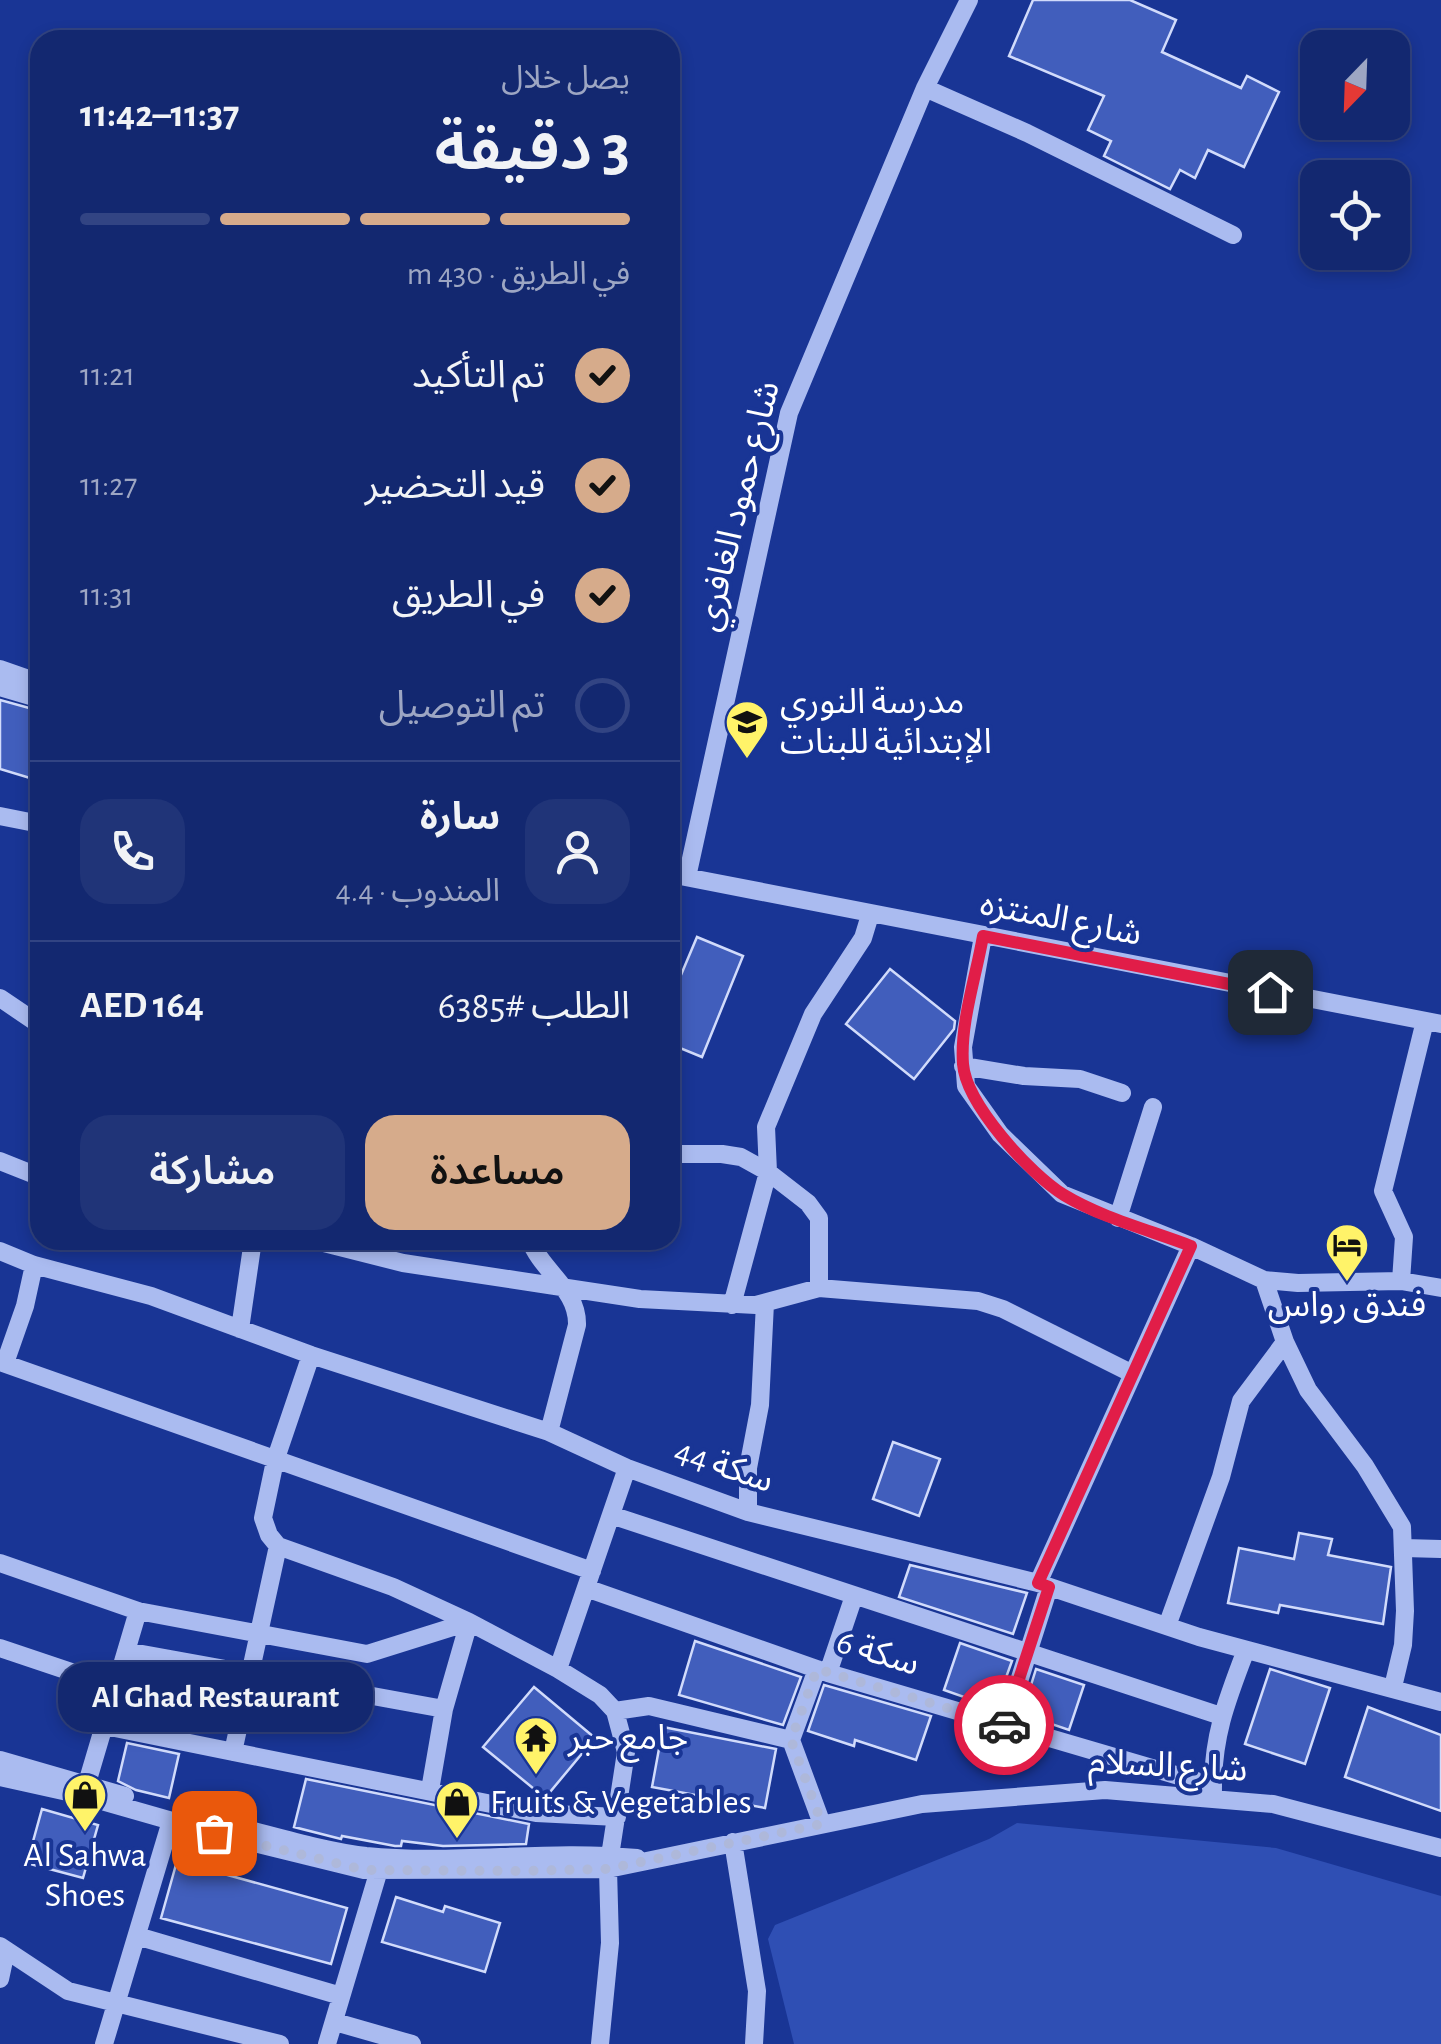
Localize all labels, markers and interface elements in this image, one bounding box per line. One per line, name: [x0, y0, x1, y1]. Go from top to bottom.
north arrow: [1300, 30, 1410, 140]
map controls: [1300, 30, 1410, 270]
text: يصل خلال: [501, 62, 630, 94]
text: 11:37–11:42: [80, 96, 239, 134]
text: 3 دقيقة: [434, 117, 630, 182]
button: locate: [1300, 160, 1410, 270]
text: في الطريق · 430 m: [407, 258, 630, 290]
icon: check: [575, 348, 630, 403]
text: تم التأكيد: [412, 357, 545, 395]
text: 11:21: [80, 359, 135, 391]
street label: شارع حمود الغافري: [690, 378, 794, 636]
icon: check: [575, 458, 630, 513]
text: قيد التحضير: [365, 467, 545, 505]
text: 11:27: [80, 469, 137, 501]
icon: check: [575, 568, 630, 623]
text: في الطريق: [392, 577, 545, 615]
text: 11:31: [80, 579, 134, 611]
place label: مدرسة النوري الإبتدائية للبنات: [780, 685, 992, 764]
text: تم التوصيل: [379, 687, 545, 725]
school or university icon: مدرسة النوري الإبتدائية للبنات: [724, 699, 770, 760]
button: phone: [80, 799, 185, 904]
text: سارة: [420, 799, 500, 837]
button: person: [525, 799, 630, 904]
text: المندوب · 4.4: [335, 875, 500, 907]
street label: شارع المنتزه: [976, 886, 1145, 959]
pin: [1228, 950, 1313, 1035]
icon: home: [1243, 965, 1298, 1020]
text: AED 164: [80, 987, 204, 1025]
text: الطلب #6385: [438, 988, 630, 1026]
button: مشاركة: [80, 1115, 345, 1230]
button: مساعدة: [365, 1115, 630, 1230]
hotel icon: فندق رواس: [1324, 1222, 1370, 1283]
place label: فندق رواس: [1268, 1288, 1426, 1325]
street label: سكة 44: [670, 1433, 778, 1499]
street label: سكة 6: [832, 1624, 924, 1682]
callout: Al Ghad Restaurant: [56, 1663, 372, 1733]
courier: [954, 1675, 1054, 1775]
text: Al Ghad Restaurant: [92, 1681, 339, 1713]
icon: car: [977, 1698, 1032, 1753]
temple icon: جامع حبر: [513, 1715, 559, 1776]
place label: جامع حبر: [567, 1721, 688, 1763]
street label: شارع السلام: [1087, 1744, 1248, 1795]
shop icon: Al Sahwa Shoes: [62, 1772, 108, 1833]
shop icon: Fruits & Vegetables: [434, 1779, 480, 1840]
place label: Fruits & Vegetables: [490, 1785, 752, 1820]
pin: [172, 1791, 257, 1876]
icon: bag: [187, 1806, 242, 1861]
place label: Al Sahwa Shoes: [23, 1838, 147, 1913]

